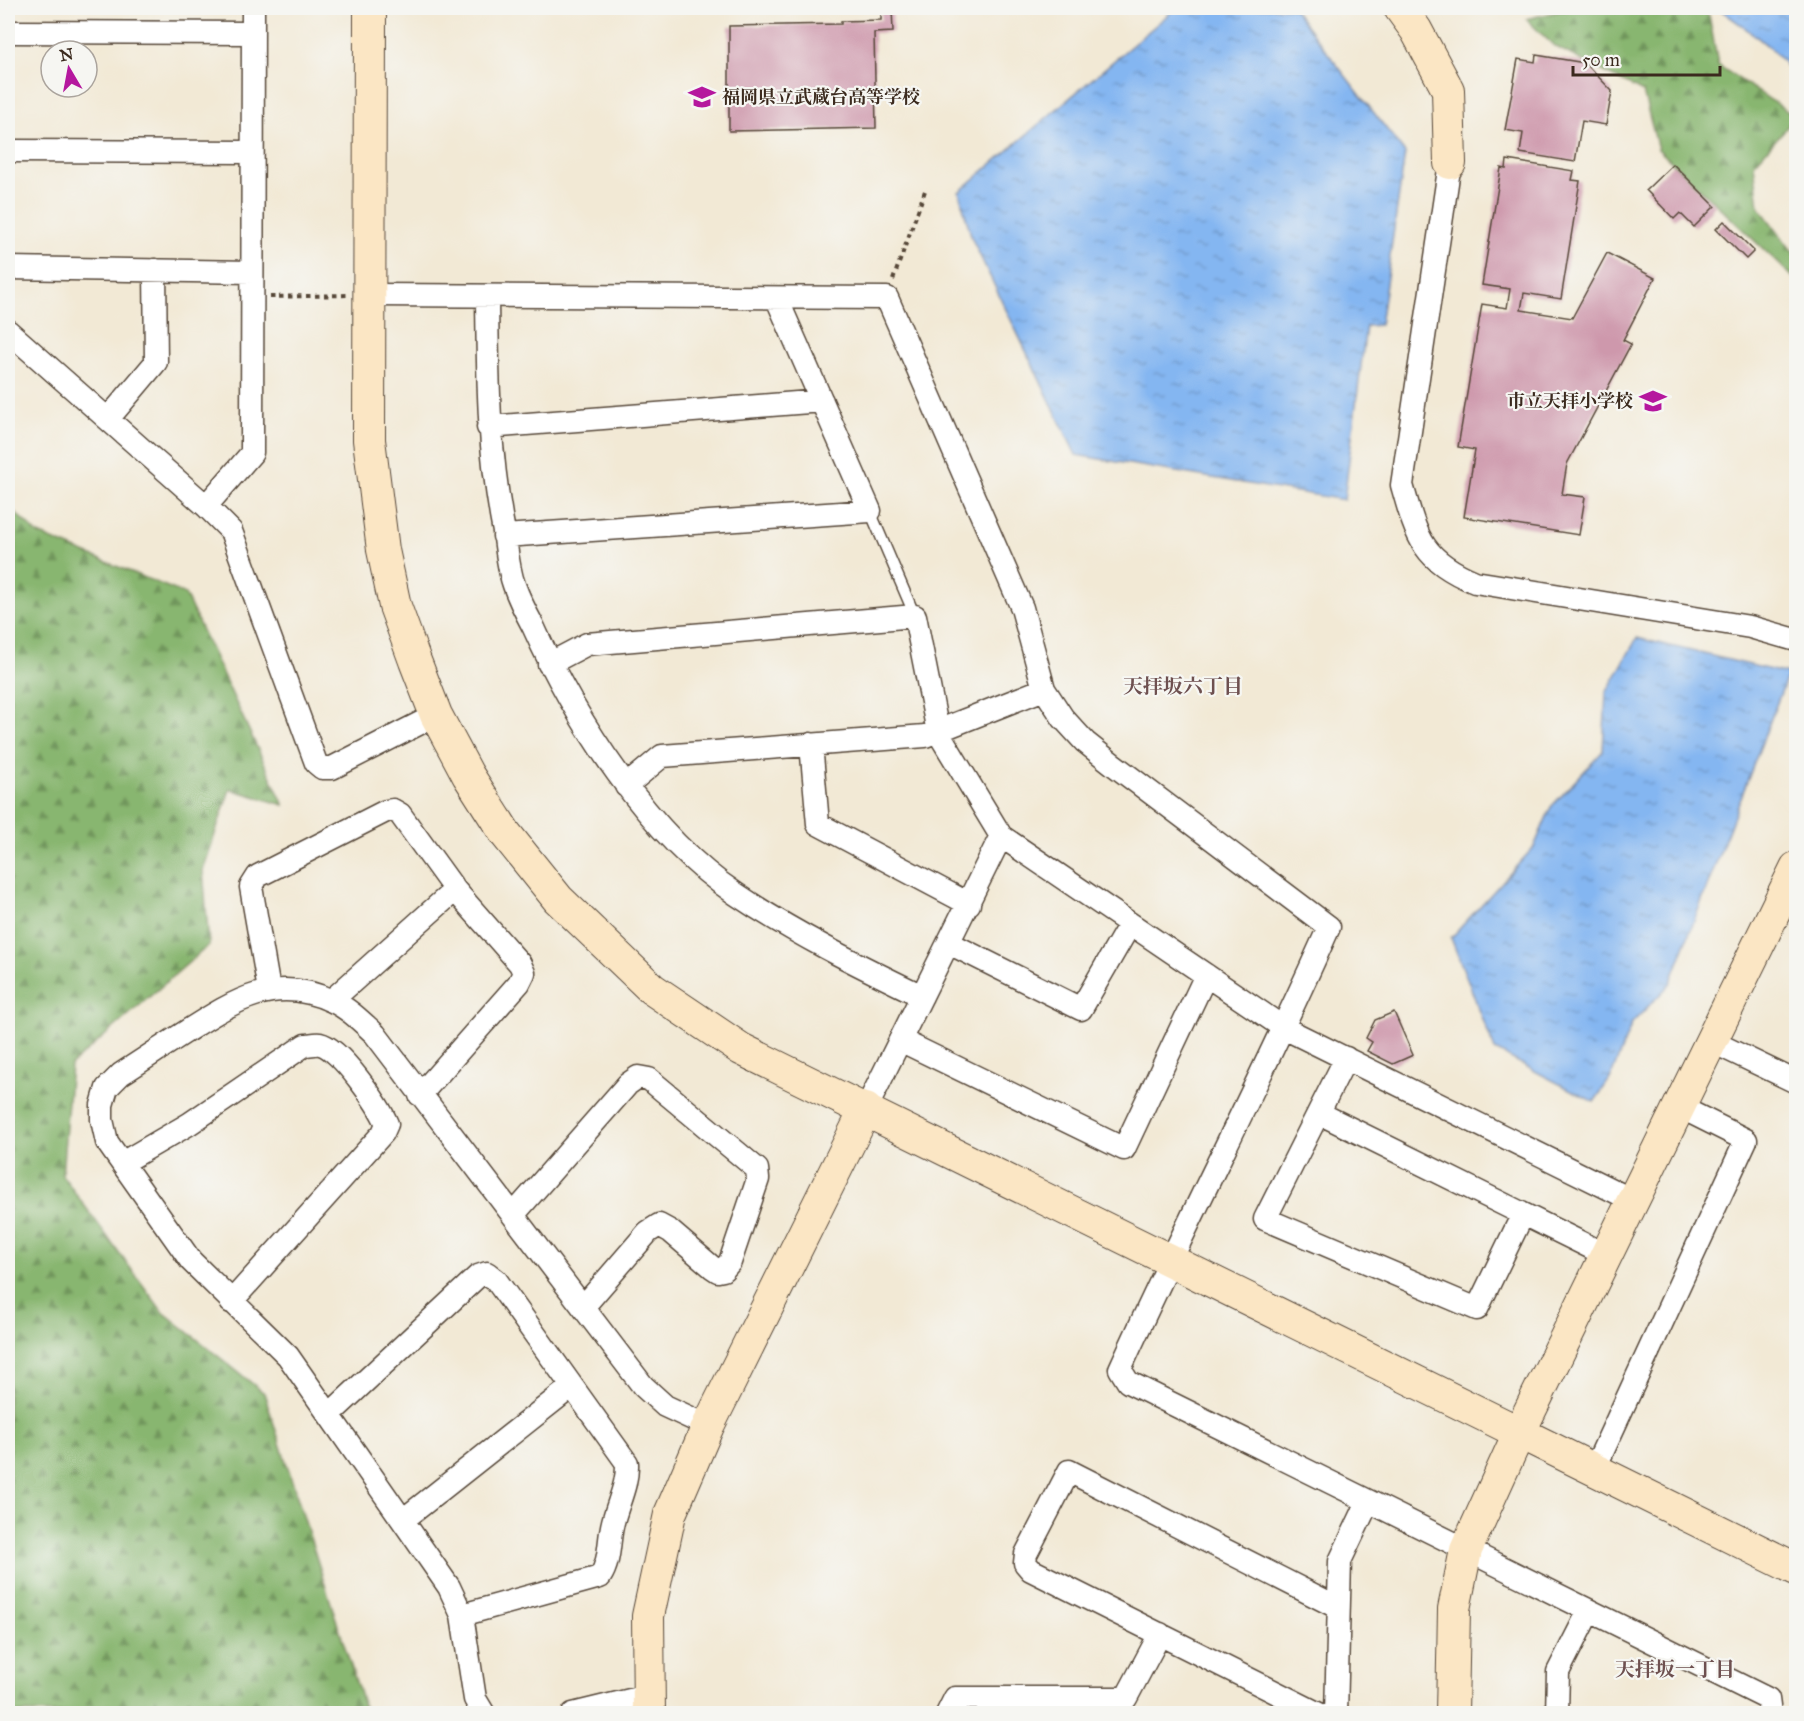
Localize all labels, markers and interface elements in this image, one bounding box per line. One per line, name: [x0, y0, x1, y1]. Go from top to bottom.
north arrow: [39, 39, 99, 99]
scale bar: [1573, 39, 1720, 77]
text: N: [58, 44, 75, 65]
text: 50 m: [1582, 49, 1620, 71]
school or university icon: 福岡県立武蔵台高等学校: [687, 82, 717, 112]
place label: 福岡県立武蔵台高等学校: [722, 86, 920, 108]
school or university icon: 市立天拝小学校: [1638, 386, 1668, 416]
place label: 市立天拝小学校: [1507, 390, 1633, 412]
district label: 天拝坂六丁目: [1123, 674, 1243, 698]
district label: 天拝坂一丁目: [1615, 1657, 1735, 1681]

